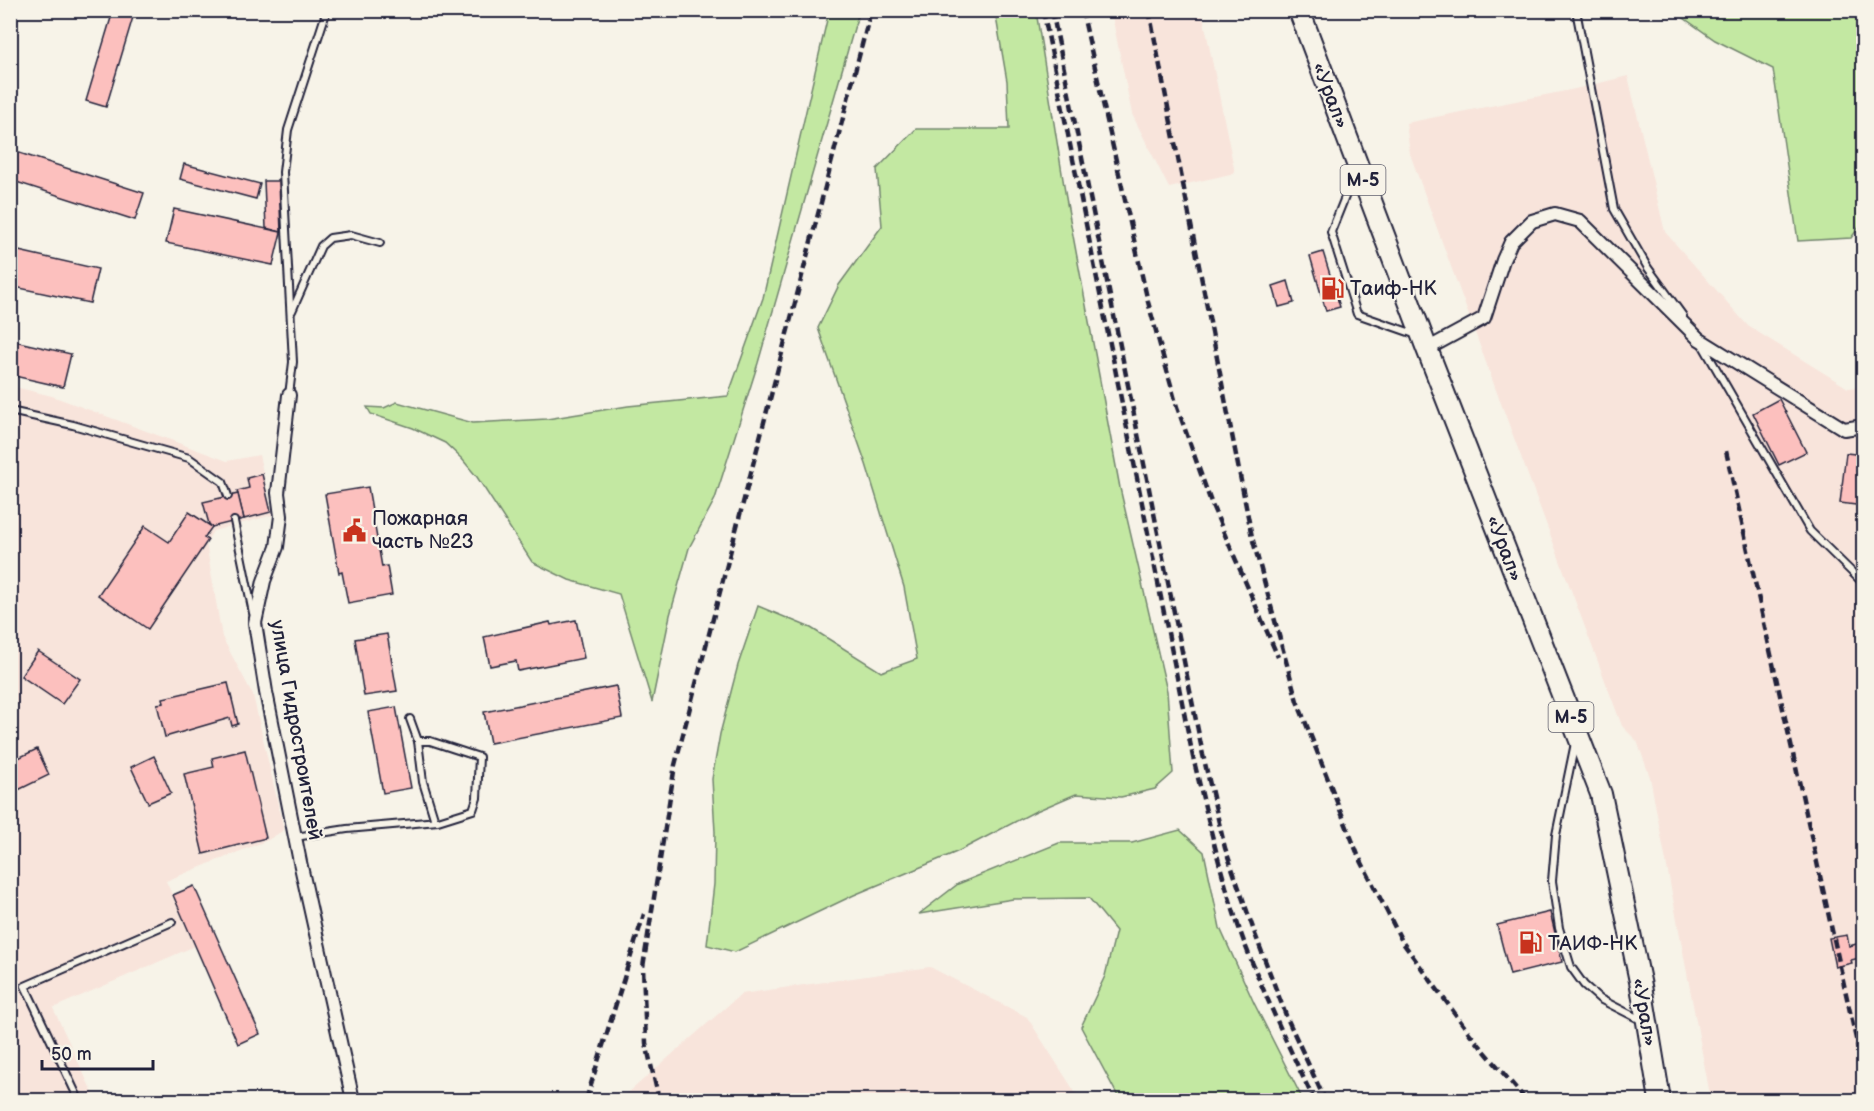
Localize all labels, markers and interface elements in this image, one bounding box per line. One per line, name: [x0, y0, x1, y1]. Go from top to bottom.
street label: «Урал»: [1306, 59, 1354, 132]
road number: М-5: [1340, 165, 1386, 195]
fuel station icon: Таиф-НК: [1319, 275, 1345, 301]
place label: Таиф-НК: [1350, 277, 1437, 301]
place label: Пожарная часть №23: [372, 507, 474, 554]
street label: «Урал»: [1480, 512, 1528, 585]
public building icon: Пожарная часть №23: [341, 517, 367, 543]
street label: улица Гидростроителей: [265, 618, 327, 842]
road number: М-5: [1548, 702, 1594, 732]
fuel station icon: ТАИФ-НК: [1517, 930, 1543, 956]
place label: ТАИФ-НК: [1548, 932, 1637, 956]
street label: «Урал»: [1626, 976, 1662, 1048]
scale bar: [42, 1033, 153, 1071]
text: 50 m: [51, 1044, 92, 1065]

